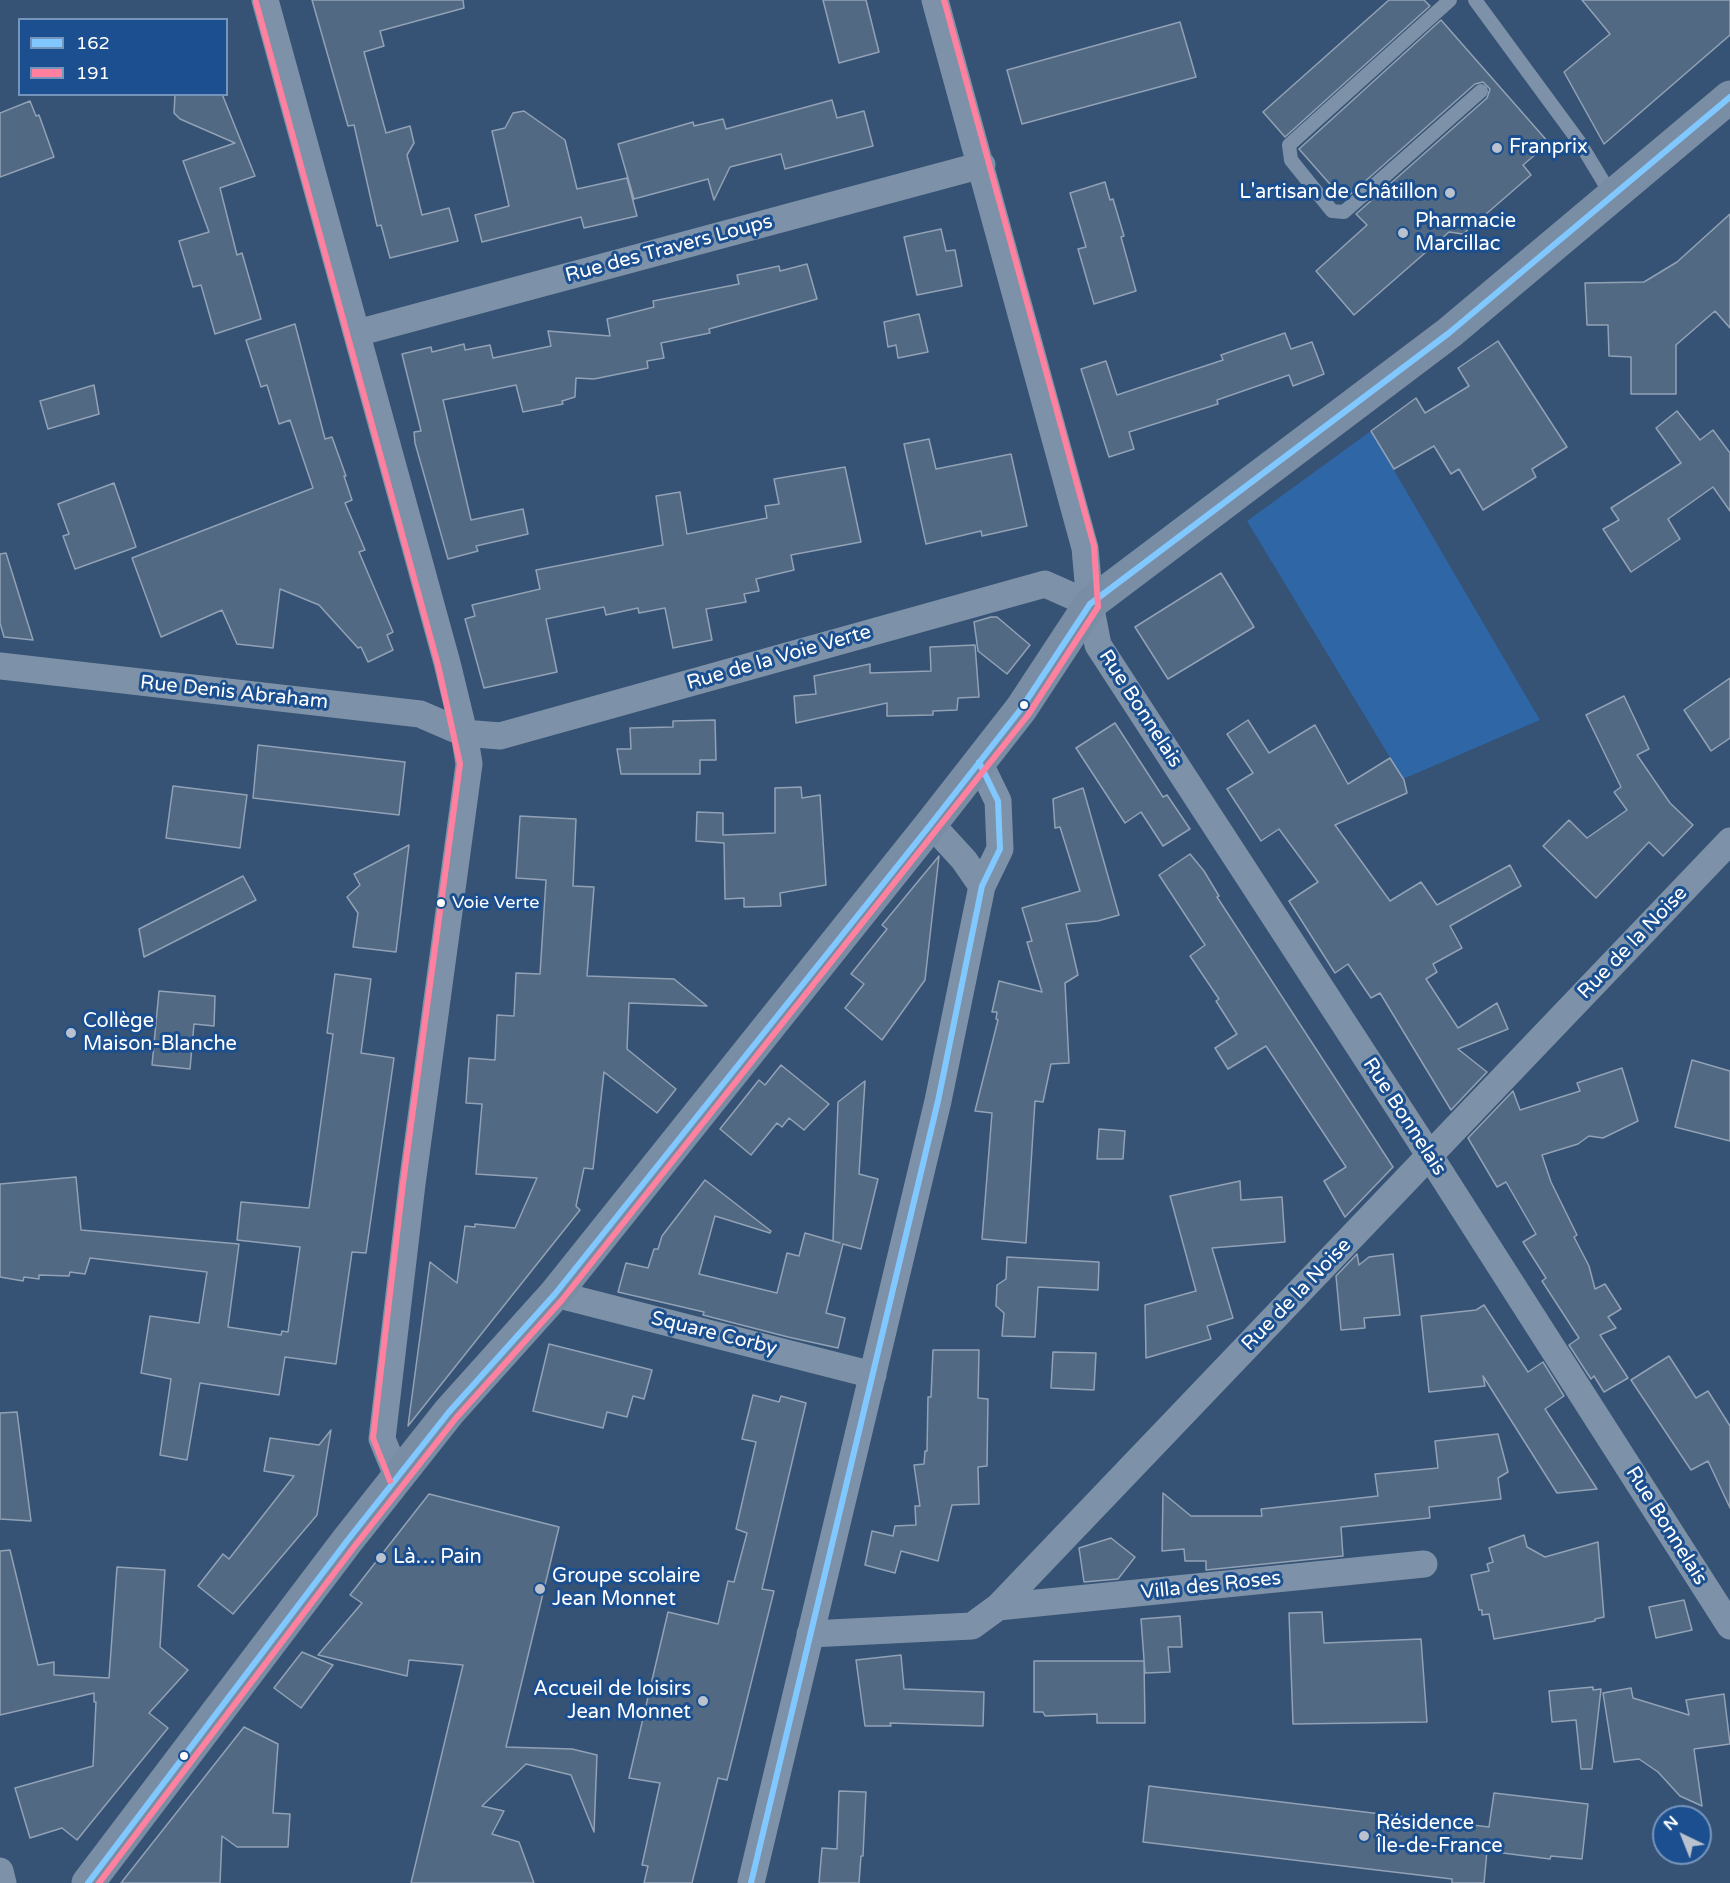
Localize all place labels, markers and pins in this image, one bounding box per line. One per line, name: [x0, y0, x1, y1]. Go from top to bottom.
place label: Franprix: [1509, 136, 1588, 160]
marker: Franprix: [1490, 141, 1504, 155]
place label: L'artisan de Châtillon: [1239, 181, 1438, 205]
marker: L'artisan de Châtillon: [1443, 186, 1457, 200]
place label: Pharmacie Marcillac: [1415, 210, 1516, 257]
marker: Pharmacie Marcillac: [1396, 226, 1410, 240]
unlabelled marker: [1018, 699, 1030, 711]
place label: Voie Verte: [452, 892, 539, 914]
marker: Voie Verte: [435, 897, 447, 909]
place label: Collège Maison-Blanche: [83, 1010, 237, 1057]
marker: Collège Maison-Blanche: [64, 1026, 78, 1040]
place label: Là… Pain: [393, 1546, 482, 1570]
marker: Là… Pain: [374, 1551, 388, 1565]
place label: Groupe scolaire Jean Monnet: [552, 1565, 700, 1612]
marker: Groupe scolaire Jean Monnet: [533, 1582, 547, 1596]
place label: Accueil de loisirs Jean Monnet: [533, 1678, 691, 1725]
marker: Accueil de loisirs Jean Monnet: [696, 1694, 710, 1708]
unlabelled marker: [178, 1750, 190, 1762]
place label: Résidence Île-de-France: [1376, 1812, 1503, 1859]
marker: Résidence Île-de-France: [1357, 1829, 1371, 1843]

